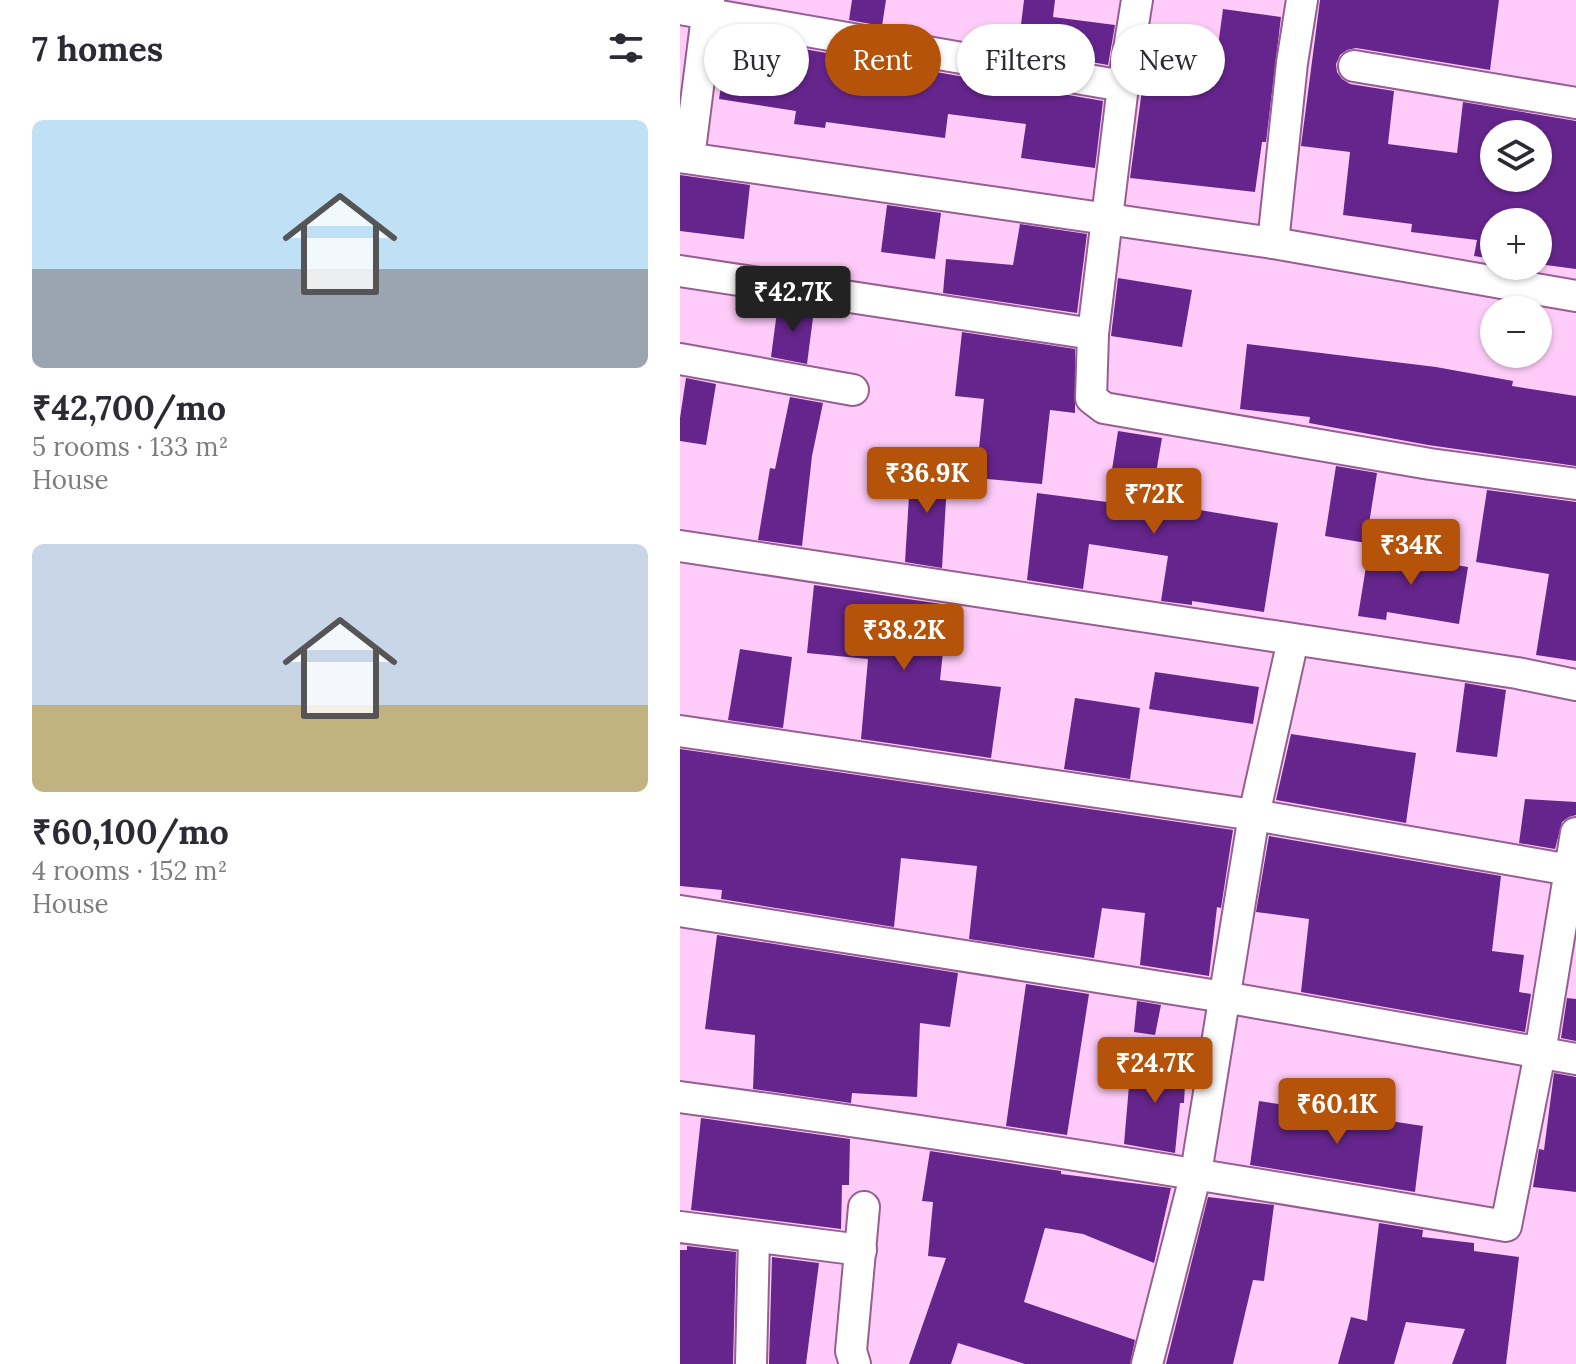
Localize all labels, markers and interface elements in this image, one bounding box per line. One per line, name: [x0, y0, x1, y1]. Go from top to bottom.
chip: Buy: [704, 24, 809, 96]
chip: Rent: [825, 24, 941, 96]
chip: Filters: [957, 24, 1095, 96]
chip: New: [1111, 24, 1225, 96]
icon: filters: [604, 26, 648, 70]
text: 7 homes: [32, 27, 163, 70]
map controls: [1480, 120, 1552, 368]
button: layers: [1480, 120, 1552, 192]
icon: home: [268, 172, 412, 316]
button: +: [1480, 208, 1552, 280]
pin: ₹42.7K: [728, 266, 858, 334]
text: ₹42.7K: [754, 275, 832, 308]
button: −: [1480, 296, 1552, 368]
text: ₹42,700/mo: [32, 386, 226, 429]
text: 5 rooms · 133 m²: [32, 430, 228, 463]
pin: ₹36.9K: [862, 447, 992, 515]
text: ₹36.9K: [885, 456, 969, 489]
text: House: [32, 463, 109, 496]
pin: ₹72K: [1107, 468, 1201, 536]
text: ₹72K: [1124, 477, 1184, 510]
pin: ₹34K: [1364, 519, 1458, 587]
text: ₹34K: [1380, 528, 1442, 561]
icon: home: [268, 596, 412, 740]
pin: ₹38.2K: [839, 604, 969, 672]
text: ₹38.2K: [863, 613, 945, 646]
text: ₹60,100/mo: [32, 810, 229, 853]
text: 4 rooms · 152 m²: [32, 854, 228, 887]
text: House: [32, 887, 109, 920]
pin: ₹24.7K: [1090, 1037, 1220, 1105]
text: ₹24.7K: [1116, 1046, 1194, 1079]
pin: ₹60.1K: [1272, 1078, 1402, 1146]
text: ₹60.1K: [1296, 1087, 1378, 1120]

